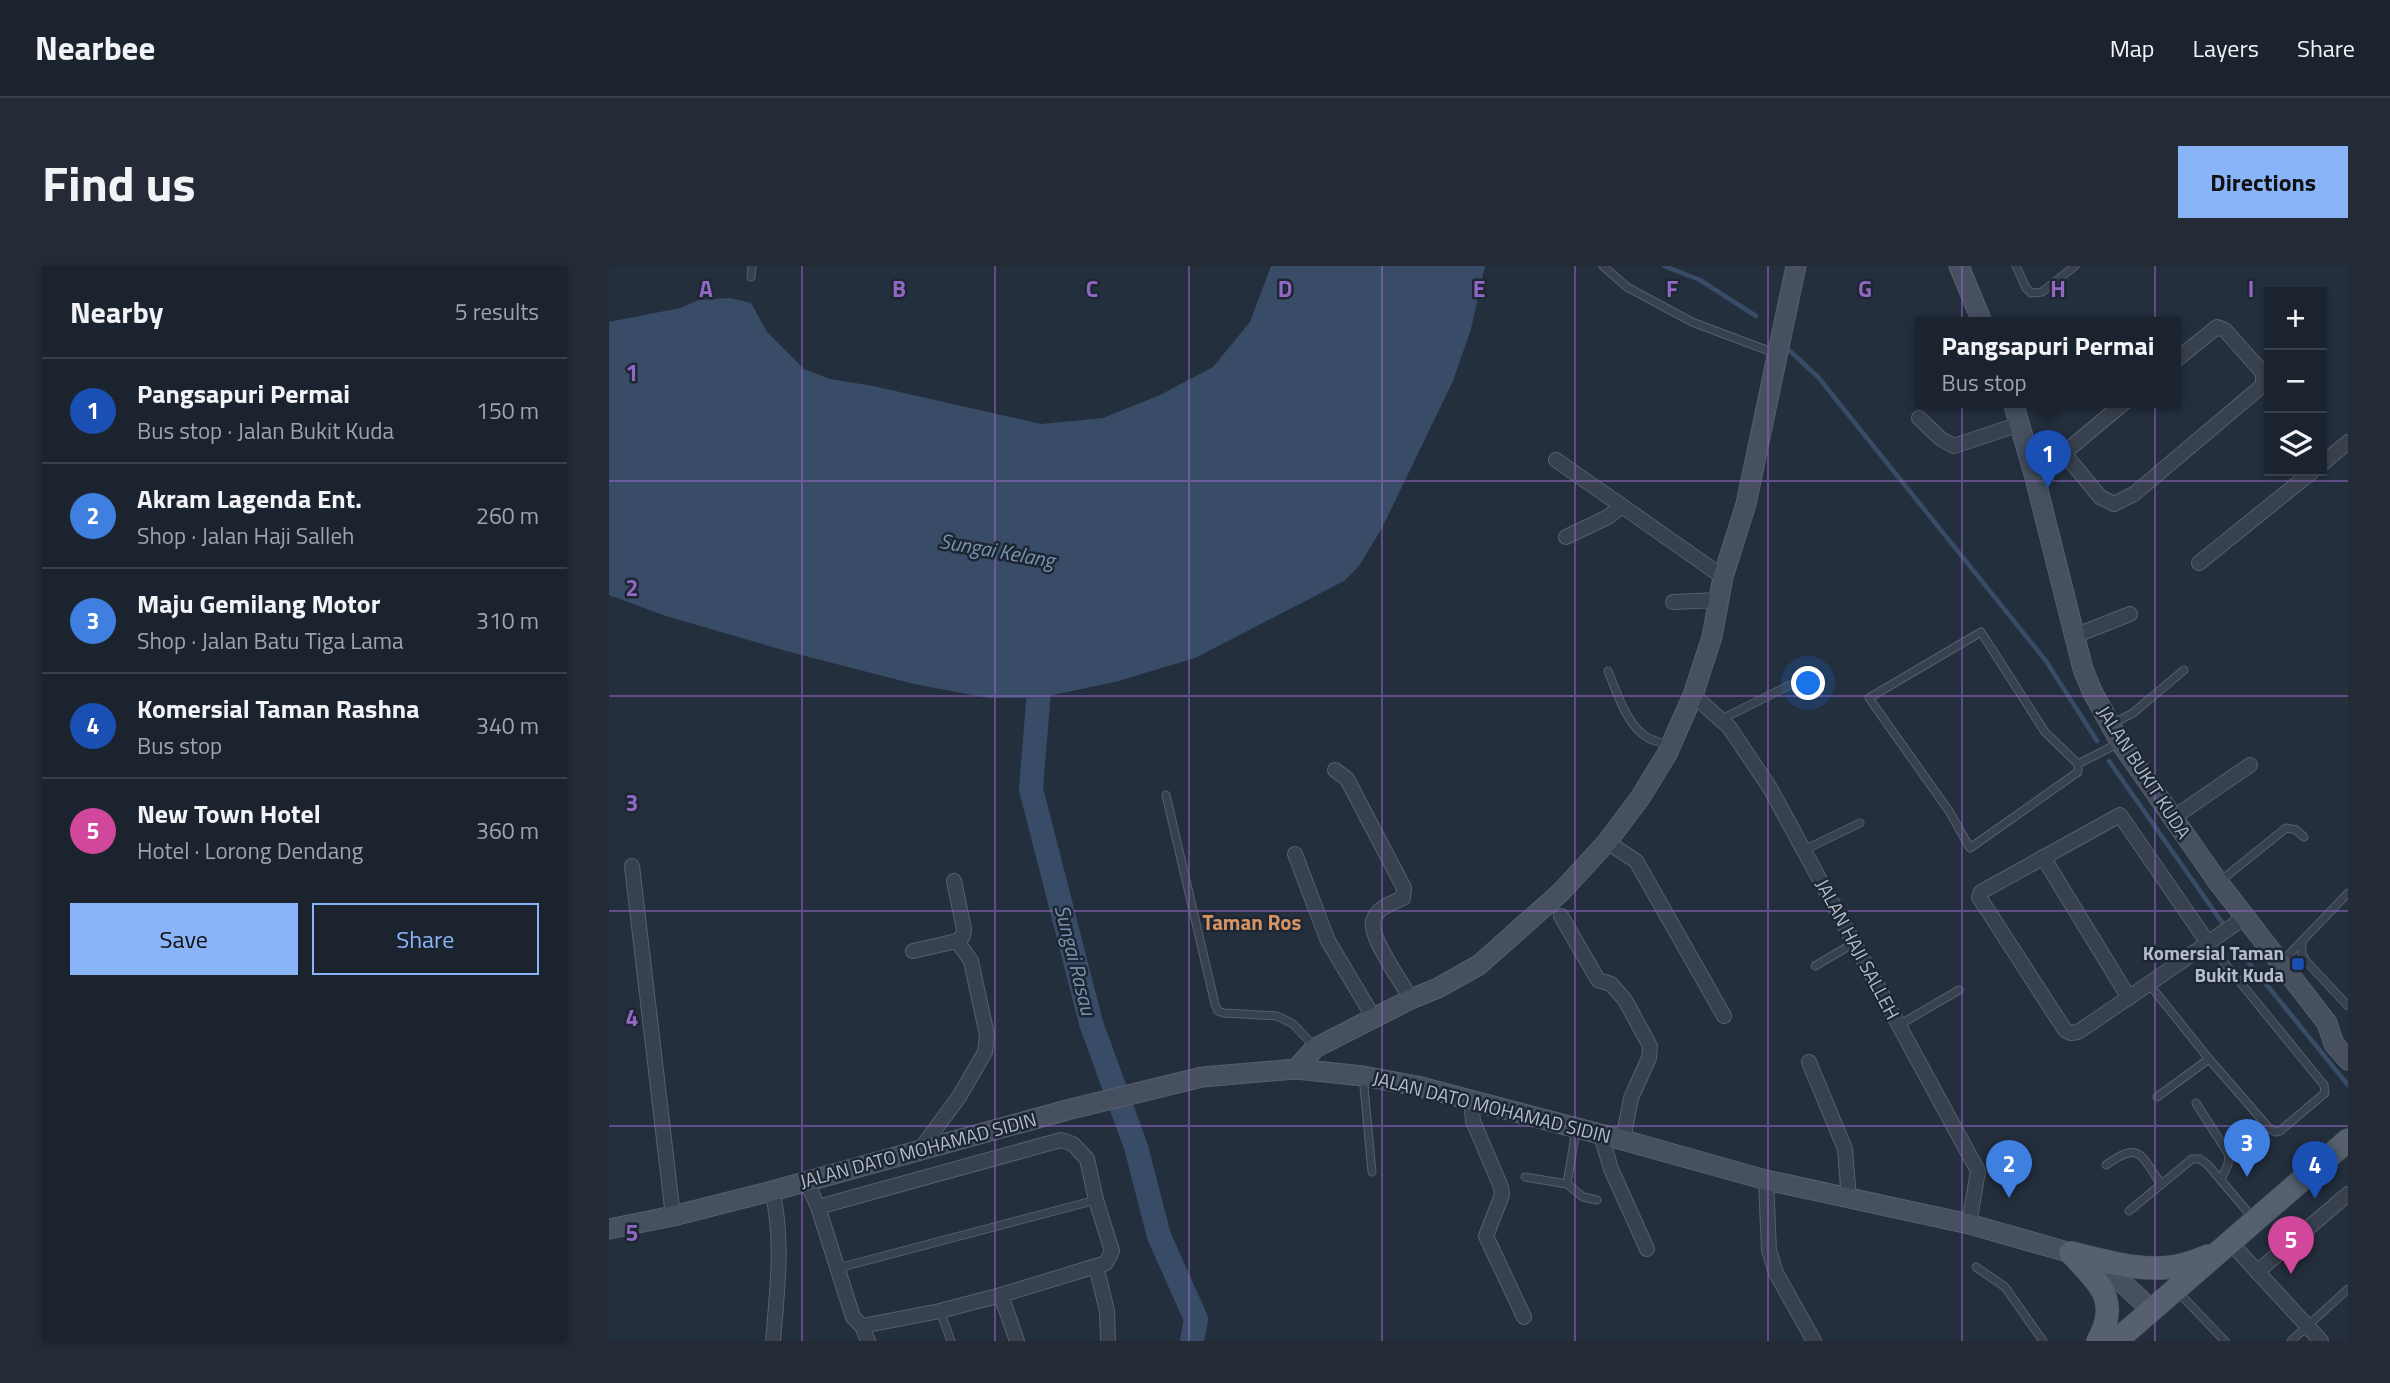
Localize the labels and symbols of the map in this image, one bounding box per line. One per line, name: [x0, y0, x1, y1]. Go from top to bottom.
text: A: [699, 271, 713, 306]
text: B: [892, 271, 906, 306]
text: C: [1086, 271, 1098, 306]
text: D: [1278, 271, 1292, 306]
text: E: [1473, 271, 1485, 306]
text: F: [1666, 271, 1678, 306]
text: G: [1858, 271, 1872, 306]
text: H: [2050, 271, 2066, 306]
text: I: [2248, 271, 2254, 306]
text: 1: [626, 355, 638, 390]
pin: 1: [2025, 430, 2071, 488]
water label: Sungai Kelang: [937, 524, 1059, 576]
text: 2: [626, 570, 638, 605]
your location: [1791, 666, 1825, 700]
street label: JALAN BUKIT KUDA: [2090, 699, 2199, 844]
text: 3: [626, 785, 638, 820]
street label: JALAN HAJI SALLEH: [1809, 873, 1908, 1024]
water label: Sungai Rasau: [1047, 901, 1106, 1020]
district label: Taman Ros: [1203, 906, 1301, 938]
place label: Komersial Taman Bukit Kuda: [2143, 938, 2284, 989]
marker: Komersial Taman Bukit Kuda: [2290, 956, 2306, 972]
text: 4: [626, 1000, 638, 1035]
street label: JALAN DATO MOHAMAD SIDIN: [1370, 1063, 1614, 1150]
street label: JALAN DATO MOHAMAD SIDIN: [796, 1104, 1040, 1195]
pin: 3: [2224, 1119, 2270, 1177]
pin: 2: [1986, 1140, 2032, 1198]
pin: 4: [2292, 1141, 2338, 1199]
text: 5: [626, 1215, 638, 1250]
pin: 5: [2268, 1216, 2314, 1274]

